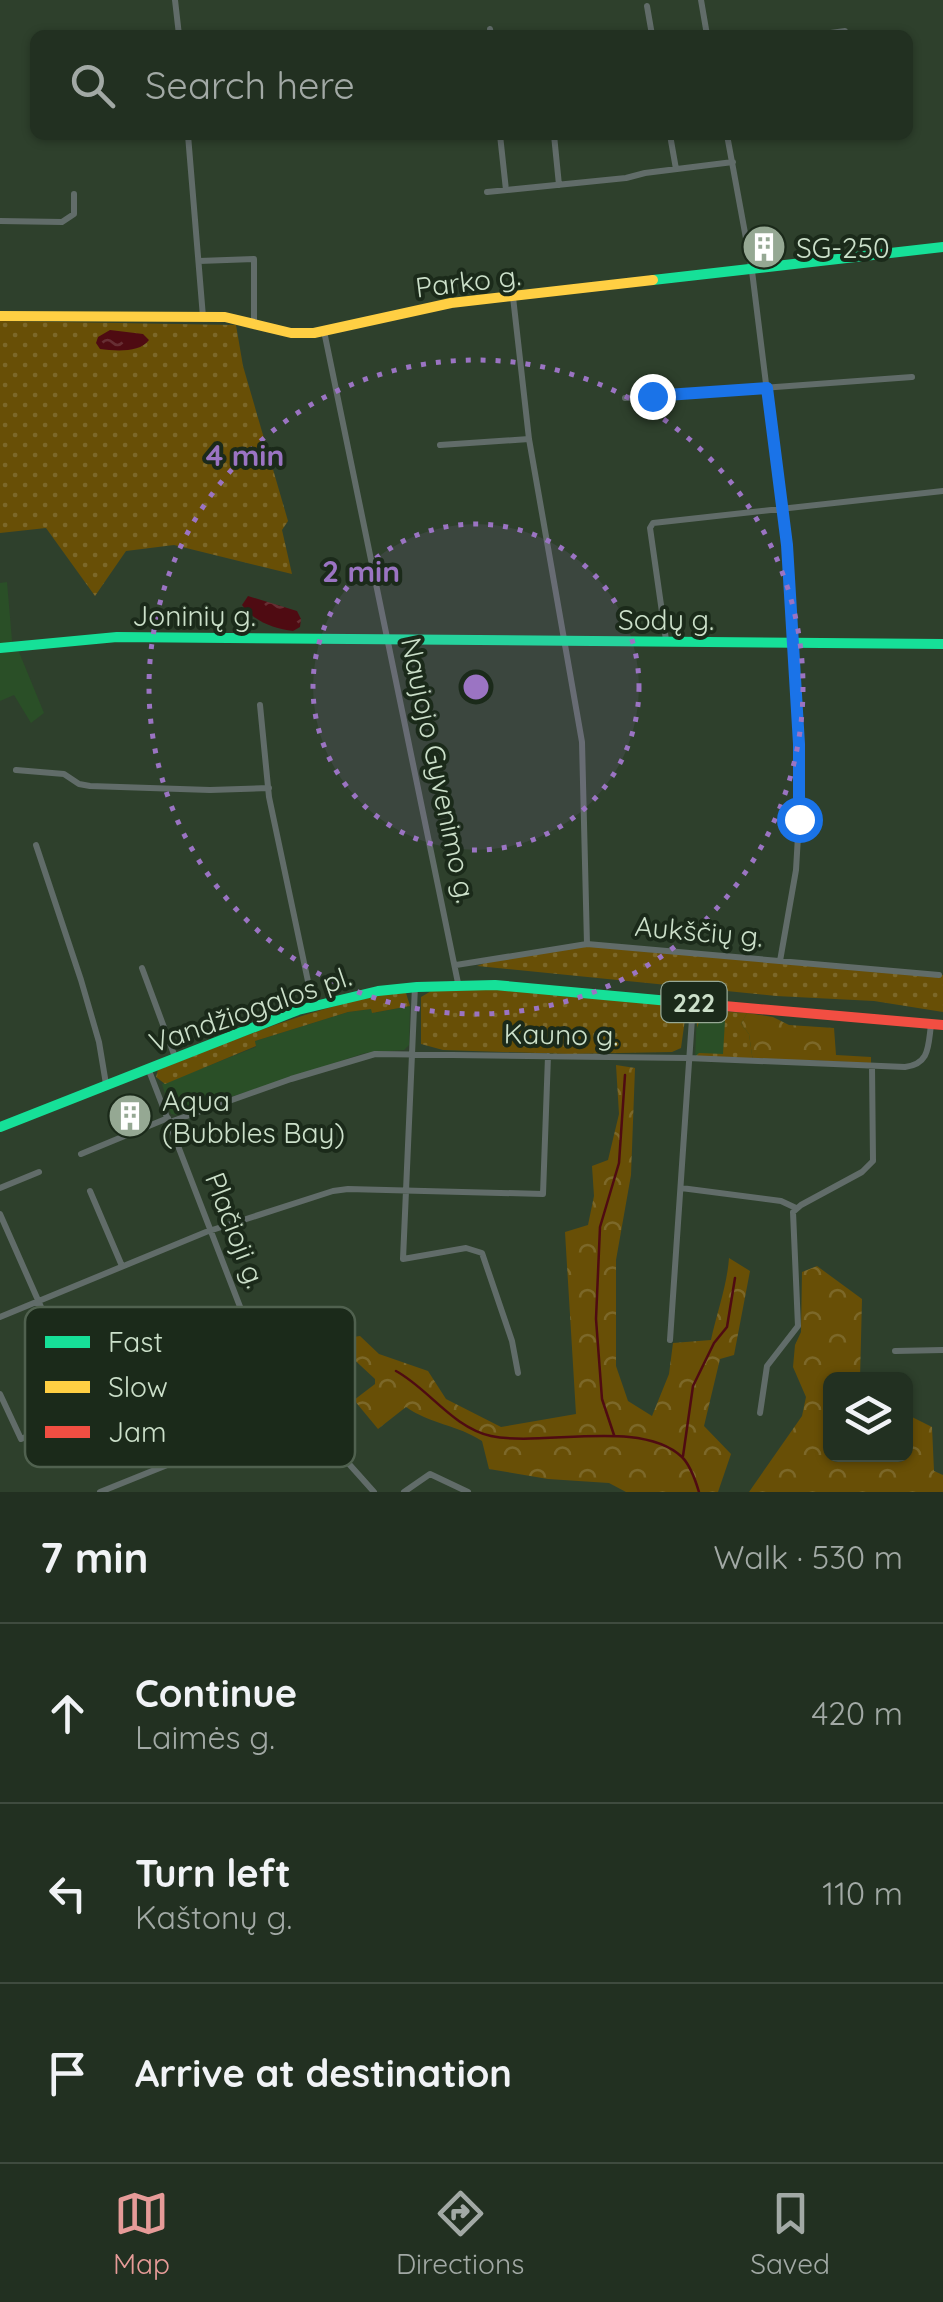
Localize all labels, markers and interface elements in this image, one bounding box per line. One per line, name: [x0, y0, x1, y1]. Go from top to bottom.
search box: [30, 30, 913, 140]
icon: search: [65, 58, 120, 113]
text: Search here: [145, 61, 355, 109]
building icon: SG-250: [741, 224, 787, 270]
place label: SG-250: [796, 230, 890, 265]
street label: Parko g.: [413, 257, 523, 305]
route end: [630, 374, 676, 420]
text: 4 min: [206, 436, 284, 474]
text: 2 min: [322, 552, 400, 590]
street label: Joninių g.: [132, 598, 256, 633]
street label: Sodų g.: [618, 602, 714, 637]
street label: Naujojo Gyvenimo g.: [394, 634, 484, 906]
centre of rings: [458, 669, 494, 705]
route start: [777, 797, 823, 843]
street label: Aukščių g.: [633, 908, 765, 954]
street label: Vandžiogalos pl.: [144, 958, 356, 1060]
road number: 222: [662, 982, 726, 1022]
street label: Kauno g.: [503, 1016, 619, 1052]
place label: Aqua (Bubbles Bay): [162, 1083, 345, 1150]
building icon: Aqua (Bubbles Bay): [107, 1093, 153, 1139]
street label: Plačioji g.: [198, 1167, 274, 1293]
legend: [25, 1307, 355, 1467]
text: Fast: [108, 1324, 163, 1359]
text: Slow: [108, 1369, 168, 1404]
map controls: [823, 1372, 913, 1462]
button: layers: [823, 1372, 913, 1462]
text: Jam: [108, 1414, 167, 1449]
text: 7 min: [40, 1531, 149, 1584]
text: Walk · 530 m: [714, 1537, 903, 1577]
text: Continue: [135, 1669, 297, 1717]
icon: ahead: [40, 1686, 95, 1741]
text: 420 m: [811, 1693, 903, 1733]
text: Laimės g.: [135, 1717, 275, 1757]
text: Turn left: [135, 1849, 291, 1897]
icon: left: [40, 1866, 95, 1921]
text: 110 m: [822, 1873, 903, 1913]
text: Kaštonų g.: [135, 1897, 292, 1937]
icon: arrive: [40, 2046, 95, 2101]
text: Arrive at destination: [135, 2049, 512, 2097]
tab: Map: [113, 2186, 170, 2281]
tab: Directions: [396, 2186, 524, 2281]
tab: Saved: [750, 2186, 830, 2281]

